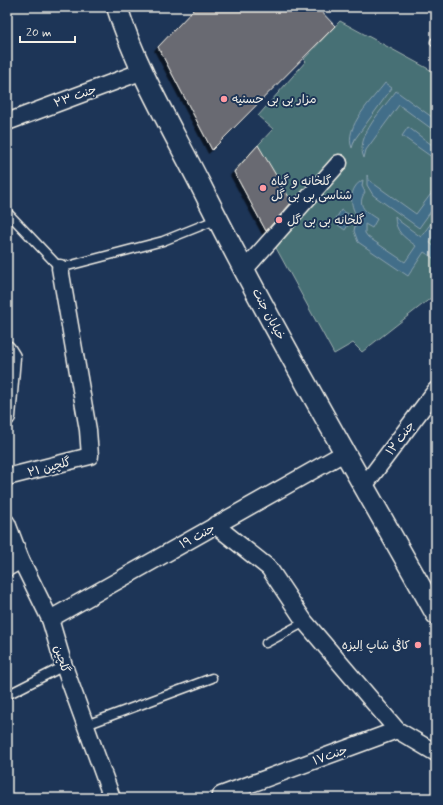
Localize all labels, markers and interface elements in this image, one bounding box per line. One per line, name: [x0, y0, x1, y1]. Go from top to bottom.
scale bar: [20, 18, 75, 44]
text: 20 m: [26, 25, 52, 41]
street label: جنت ۲۳: [52, 82, 99, 112]
place label: مزار بی بی حسنیه: [232, 92, 317, 108]
marker: مزار بی بی حسنیه: [219, 94, 229, 104]
place label: گلخانه و گیاه شناسی بی بی گل: [271, 174, 352, 204]
marker: گلخانه و گیاه شناسی بی بی گل: [258, 183, 268, 193]
place label: گلخانه بی بی گل: [287, 213, 364, 229]
marker: گلخانه بی بی گل: [274, 215, 284, 225]
street label: خیابان جنت: [248, 286, 288, 343]
street label: جنت ۱۲: [383, 418, 419, 459]
street label: گلچین ۲۱: [26, 455, 73, 481]
street label: جنت ۱۹: [177, 521, 218, 553]
place label: کافی شاپ اِلیزه: [342, 637, 410, 654]
marker: کافی شاپ اِلیزه: [413, 640, 423, 650]
street label: گلچین: [49, 643, 73, 675]
street label: جنت۱۷: [311, 742, 350, 770]

